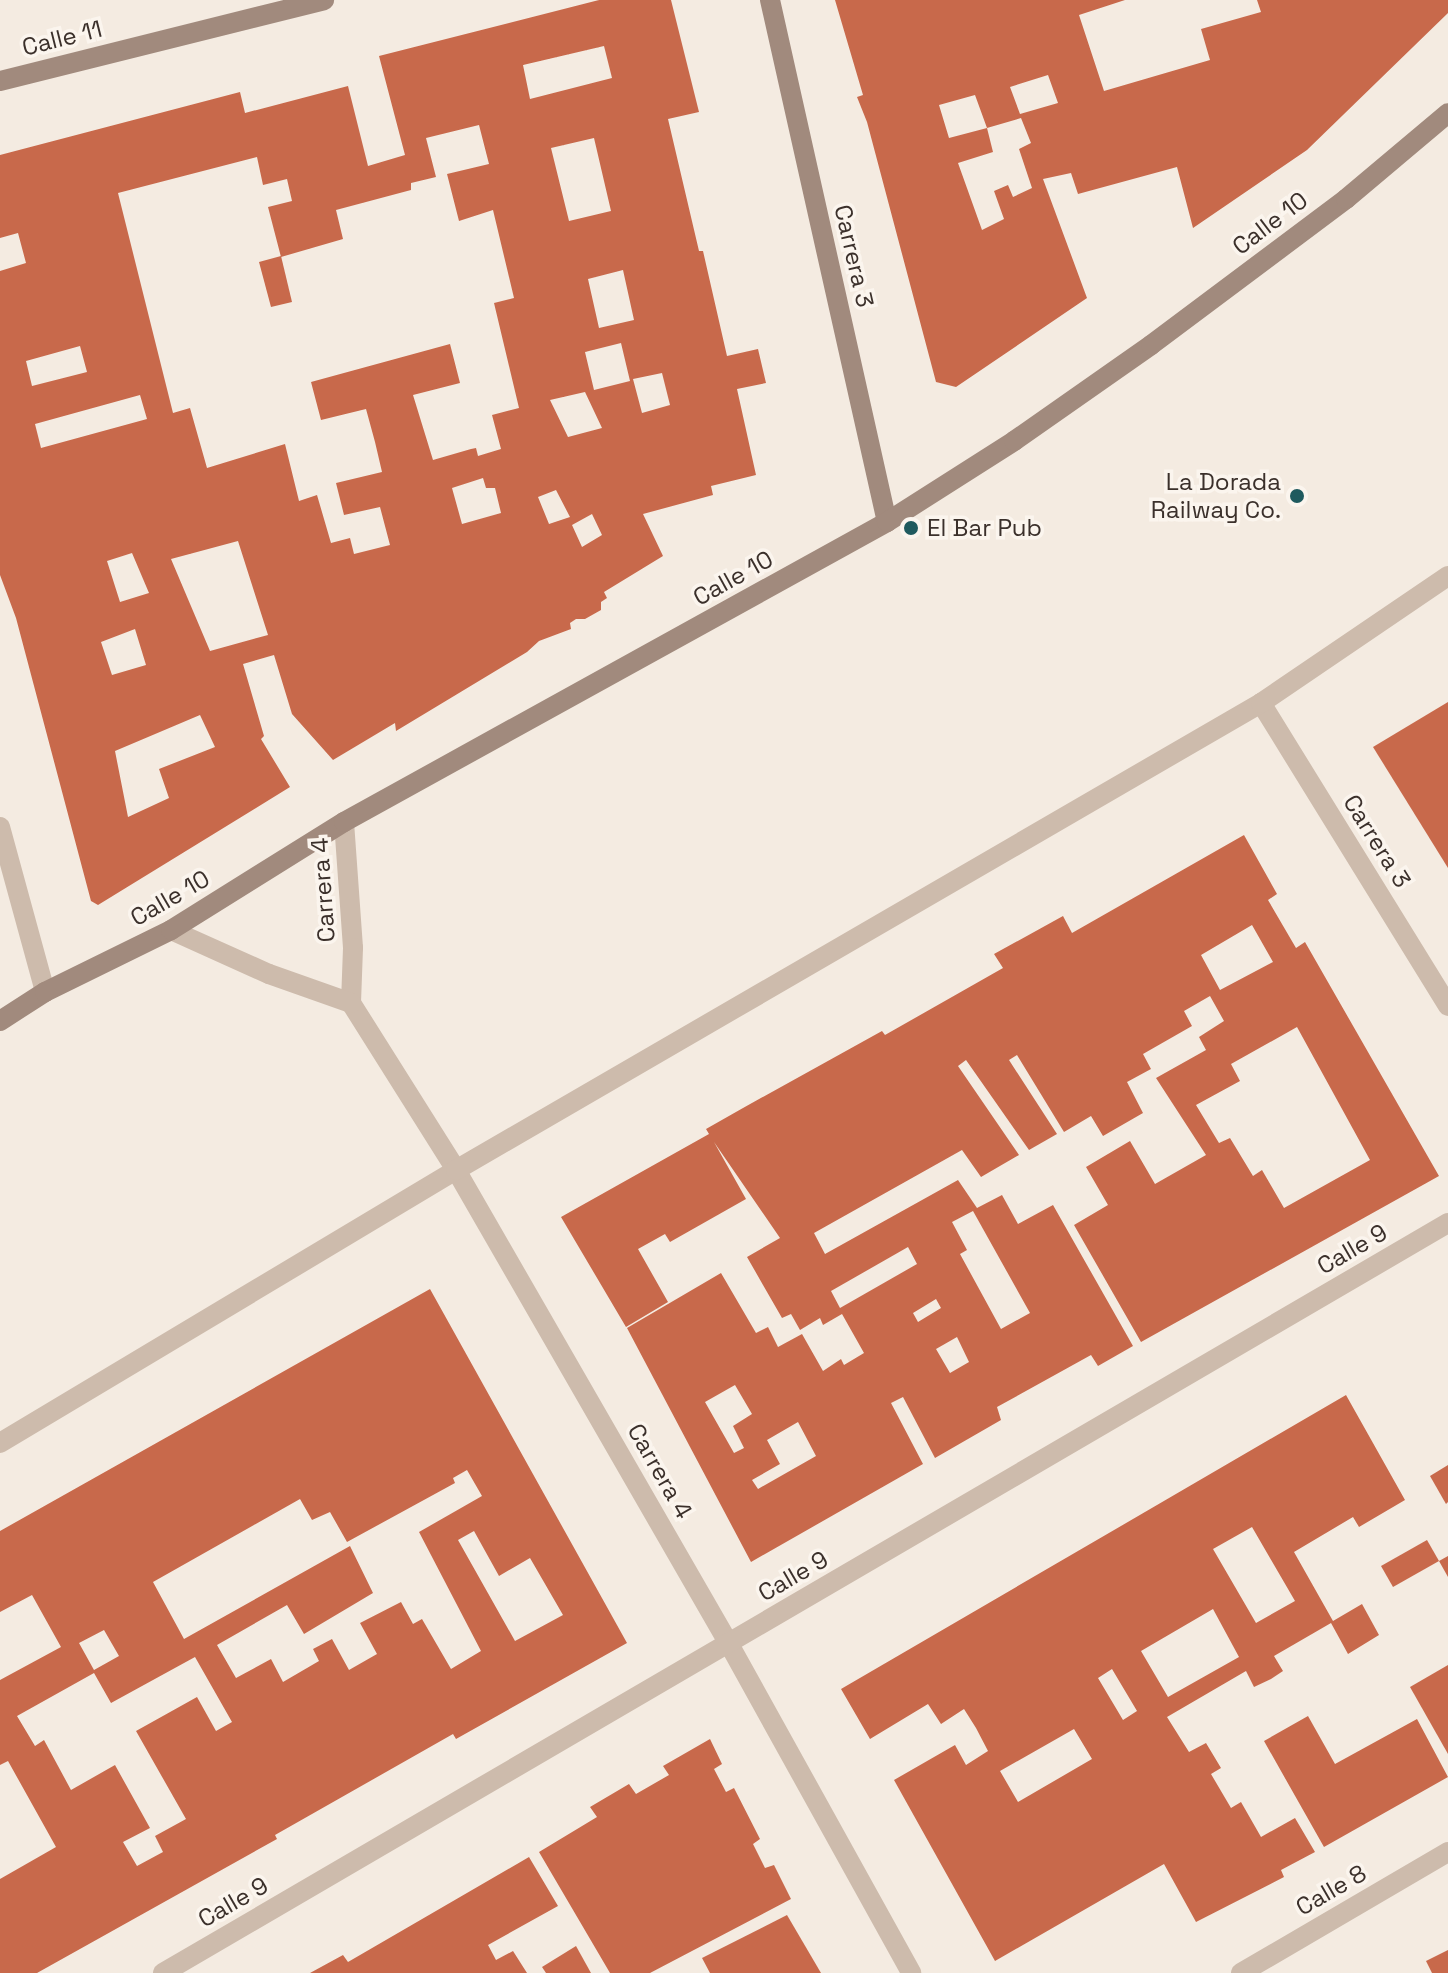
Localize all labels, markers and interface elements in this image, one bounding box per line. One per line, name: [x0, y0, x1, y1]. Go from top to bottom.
street label: Calle 11: [19, 14, 105, 62]
street label: Calle 10: [1227, 185, 1313, 261]
street label: Carrera 3: [828, 202, 880, 310]
place label: La Dorada Railway Co.: [1151, 468, 1281, 524]
marker: La Dorada Railway Co.: [1288, 487, 1306, 505]
place label: El Bar Pub: [927, 514, 1042, 542]
marker: El Bar Pub: [902, 519, 920, 537]
street label: Calle 10: [688, 544, 778, 612]
street label: Carrera 3: [1337, 789, 1417, 893]
street label: Carrera 4: [305, 837, 341, 943]
street label: Calle 10: [125, 864, 215, 932]
street label: Calle 9: [1312, 1218, 1392, 1280]
street label: Carrera 4: [621, 1418, 699, 1524]
street label: Calle 9: [753, 1545, 833, 1607]
street label: Calle 8: [1291, 1858, 1371, 1922]
street label: Calle 9: [193, 1871, 273, 1933]

